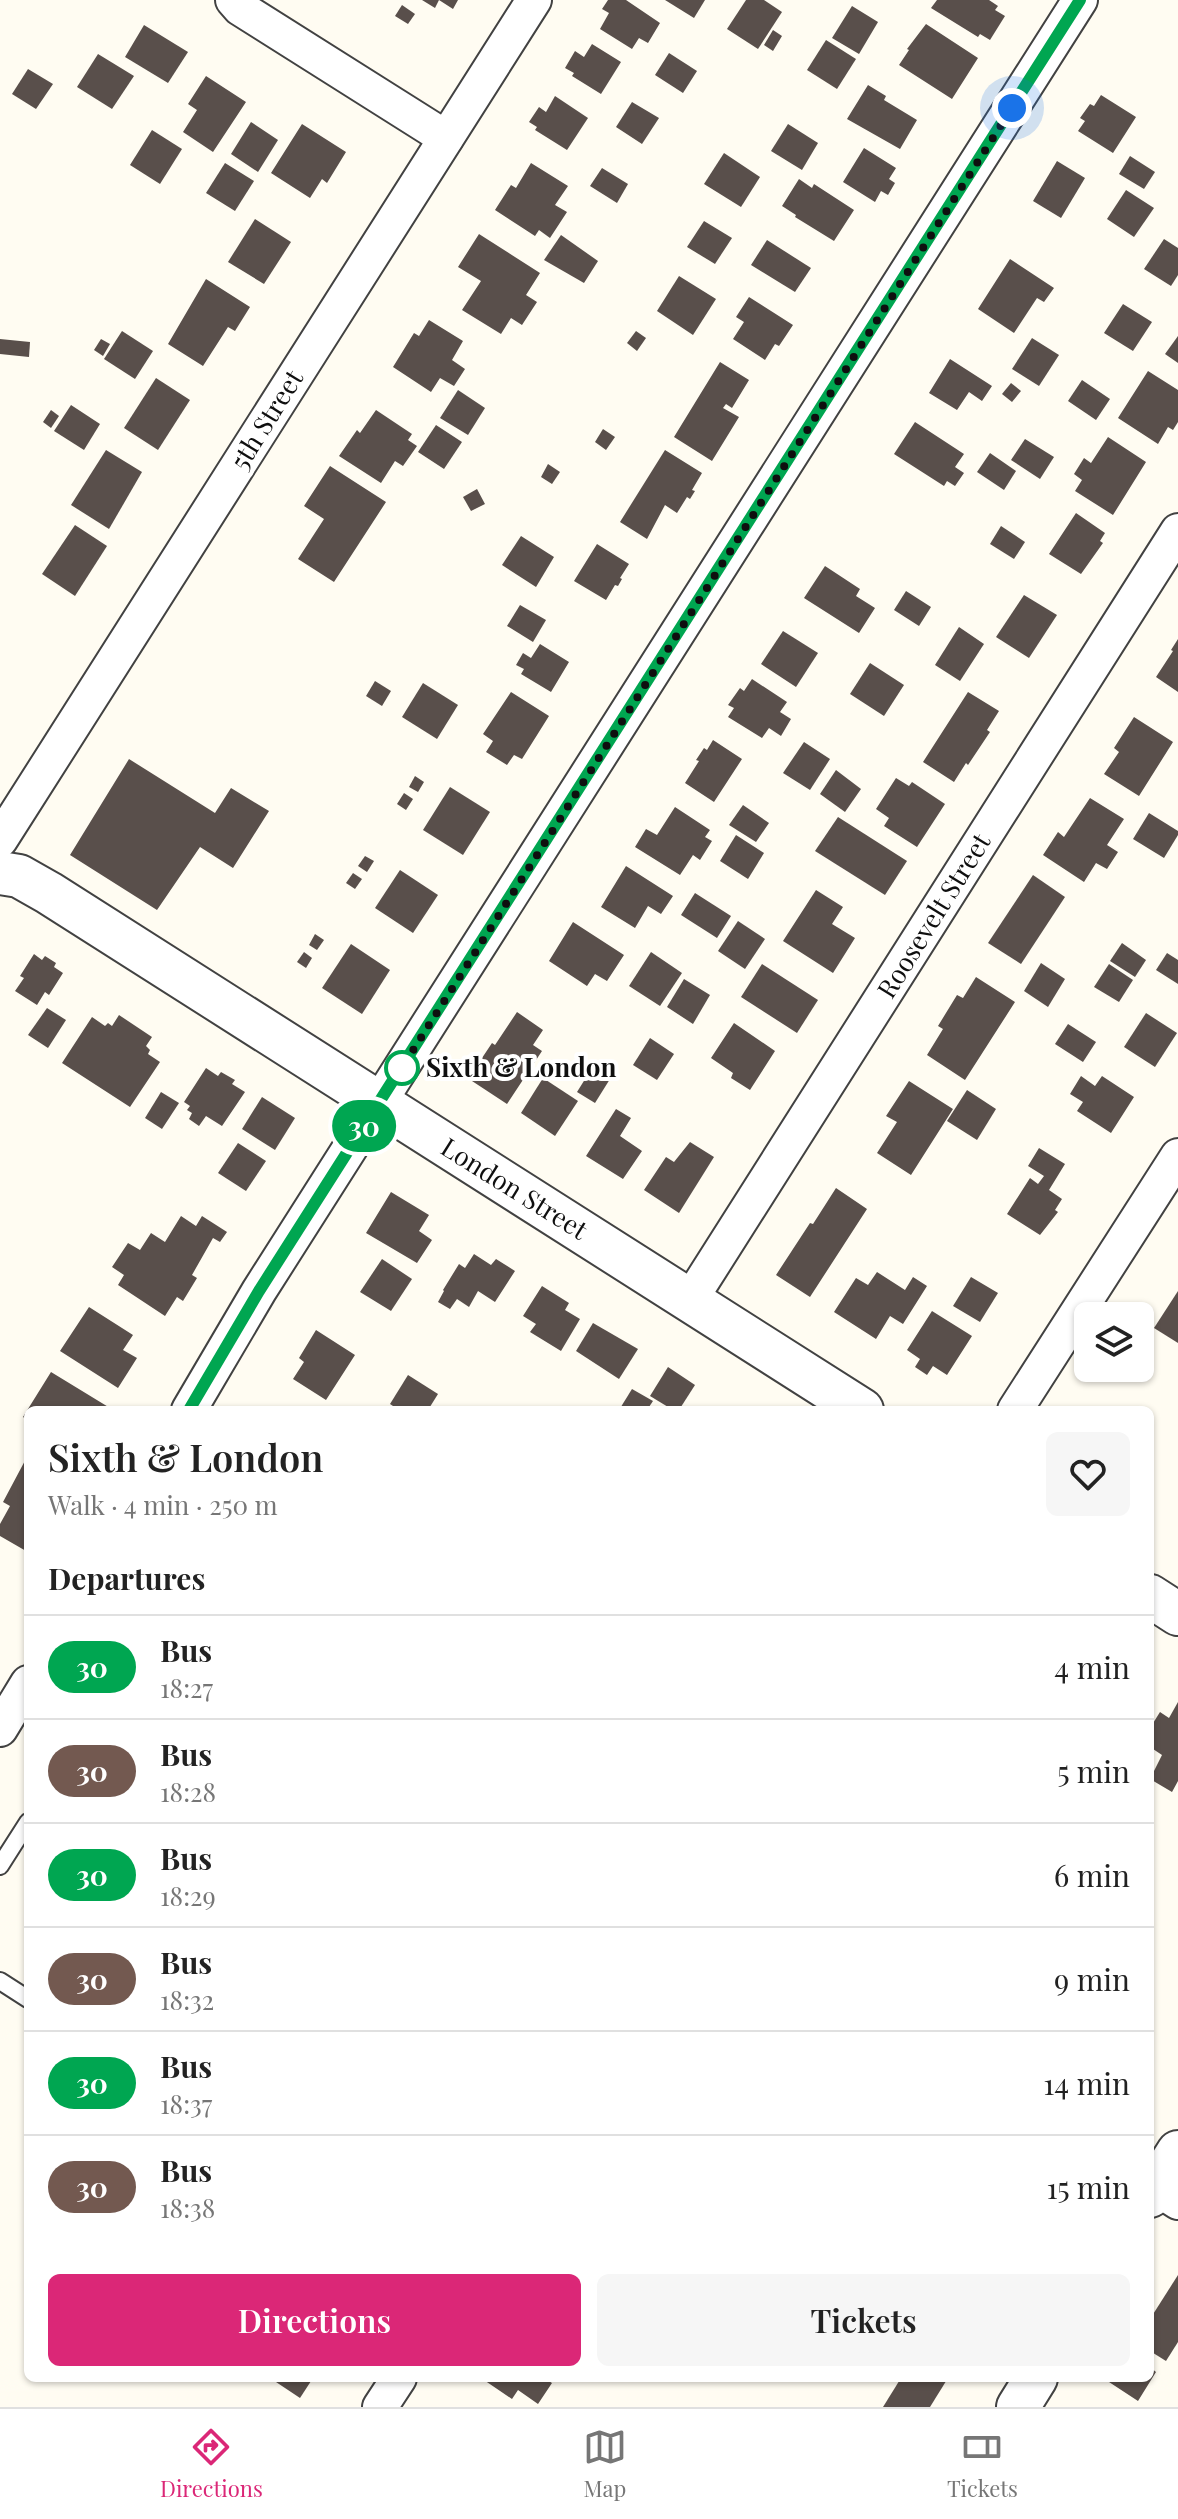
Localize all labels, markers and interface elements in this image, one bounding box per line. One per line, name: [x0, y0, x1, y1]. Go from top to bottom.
your location: [992, 88, 1032, 128]
street label: 5th Street: [221, 362, 311, 476]
street label: Roosevelt Street: [868, 825, 998, 1004]
place label: Sixth & London: [426, 1049, 617, 1084]
marker: Sixth & London: [385, 1051, 419, 1085]
line badge: 30: [328, 1100, 400, 1152]
text: 30: [348, 1107, 380, 1144]
street label: London Street: [435, 1129, 595, 1247]
map controls: [1074, 1302, 1154, 1382]
button: layers: [1074, 1302, 1154, 1382]
text: Sixth & London: [48, 1431, 323, 1482]
button: heart: [1046, 1432, 1130, 1516]
text: Walk · 4 min · 250 m: [48, 1487, 278, 1522]
text: Departures: [48, 1558, 205, 1598]
text: Bus: [160, 1630, 212, 1670]
text: 4 min: [1054, 1647, 1130, 1687]
text: 30: [76, 1648, 108, 1685]
text: 18:27: [160, 1670, 213, 1705]
text: Bus: [160, 1734, 212, 1774]
text: 5 min: [1057, 1751, 1130, 1791]
text: 30: [76, 1752, 108, 1789]
text: 18:28: [160, 1774, 216, 1809]
text: Bus: [160, 1838, 212, 1878]
text: 6 min: [1054, 1855, 1130, 1895]
text: 30: [76, 1856, 108, 1893]
text: 18:29: [160, 1878, 216, 1913]
text: Bus: [160, 1942, 212, 1982]
text: 9 min: [1054, 1959, 1130, 1999]
text: 30: [76, 1960, 108, 1997]
text: 18:32: [160, 1982, 214, 2017]
text: Bus: [160, 2046, 212, 2086]
text: 14 min: [1043, 2063, 1130, 2103]
text: 30: [76, 2064, 108, 2101]
text: 18:37: [160, 2086, 212, 2121]
text: Bus: [160, 2150, 212, 2190]
text: 15 min: [1046, 2167, 1130, 2207]
text: 30: [76, 2168, 108, 2205]
text: 18:38: [160, 2190, 215, 2225]
button: Directions: [48, 2274, 581, 2366]
button: Tickets: [597, 2274, 1130, 2366]
tab: Directions: [160, 2425, 263, 2503]
tab: Map: [583, 2425, 627, 2503]
tab: Tickets: [947, 2425, 1018, 2503]

